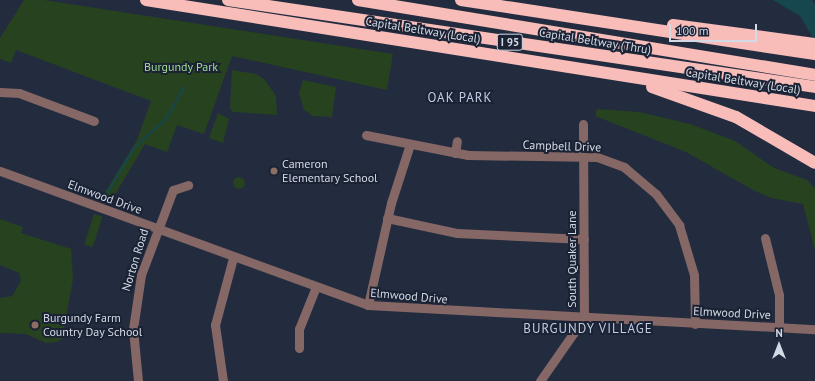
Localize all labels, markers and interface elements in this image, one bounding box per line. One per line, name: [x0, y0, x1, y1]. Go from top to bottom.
street label: Capital Beltway (Local): [364, 14, 482, 46]
scale bar: [671, 16, 759, 42]
text: 100 m: [676, 23, 709, 38]
street label: Capital Beltway (Thru): [538, 25, 652, 57]
road number: I 95: [496, 33, 524, 51]
park label: Burgundy Park: [144, 60, 218, 74]
street label: Capital Beltway (Local): [684, 65, 802, 97]
district label: OAK PARK: [427, 90, 493, 106]
street label: Campbell Drive: [523, 137, 601, 155]
place label: Cameron Elementary School: [282, 157, 378, 185]
marker: Cameron Elementary School: [269, 166, 279, 176]
street label: Elmwood Drive: [66, 177, 144, 217]
street label: South Quaker Lane: [565, 210, 579, 308]
street label: Norton Road: [119, 227, 151, 293]
street label: Elmwood Drive: [370, 285, 448, 307]
street label: Elmwood Drive: [693, 304, 771, 322]
place label: Burgundy Farm Country Day School: [43, 311, 143, 339]
marker: Burgundy Farm Country Day School: [30, 320, 40, 330]
district label: BURGUNDY VILLAGE: [523, 321, 653, 337]
north arrow: [759, 325, 799, 365]
text: N: [775, 326, 783, 340]

